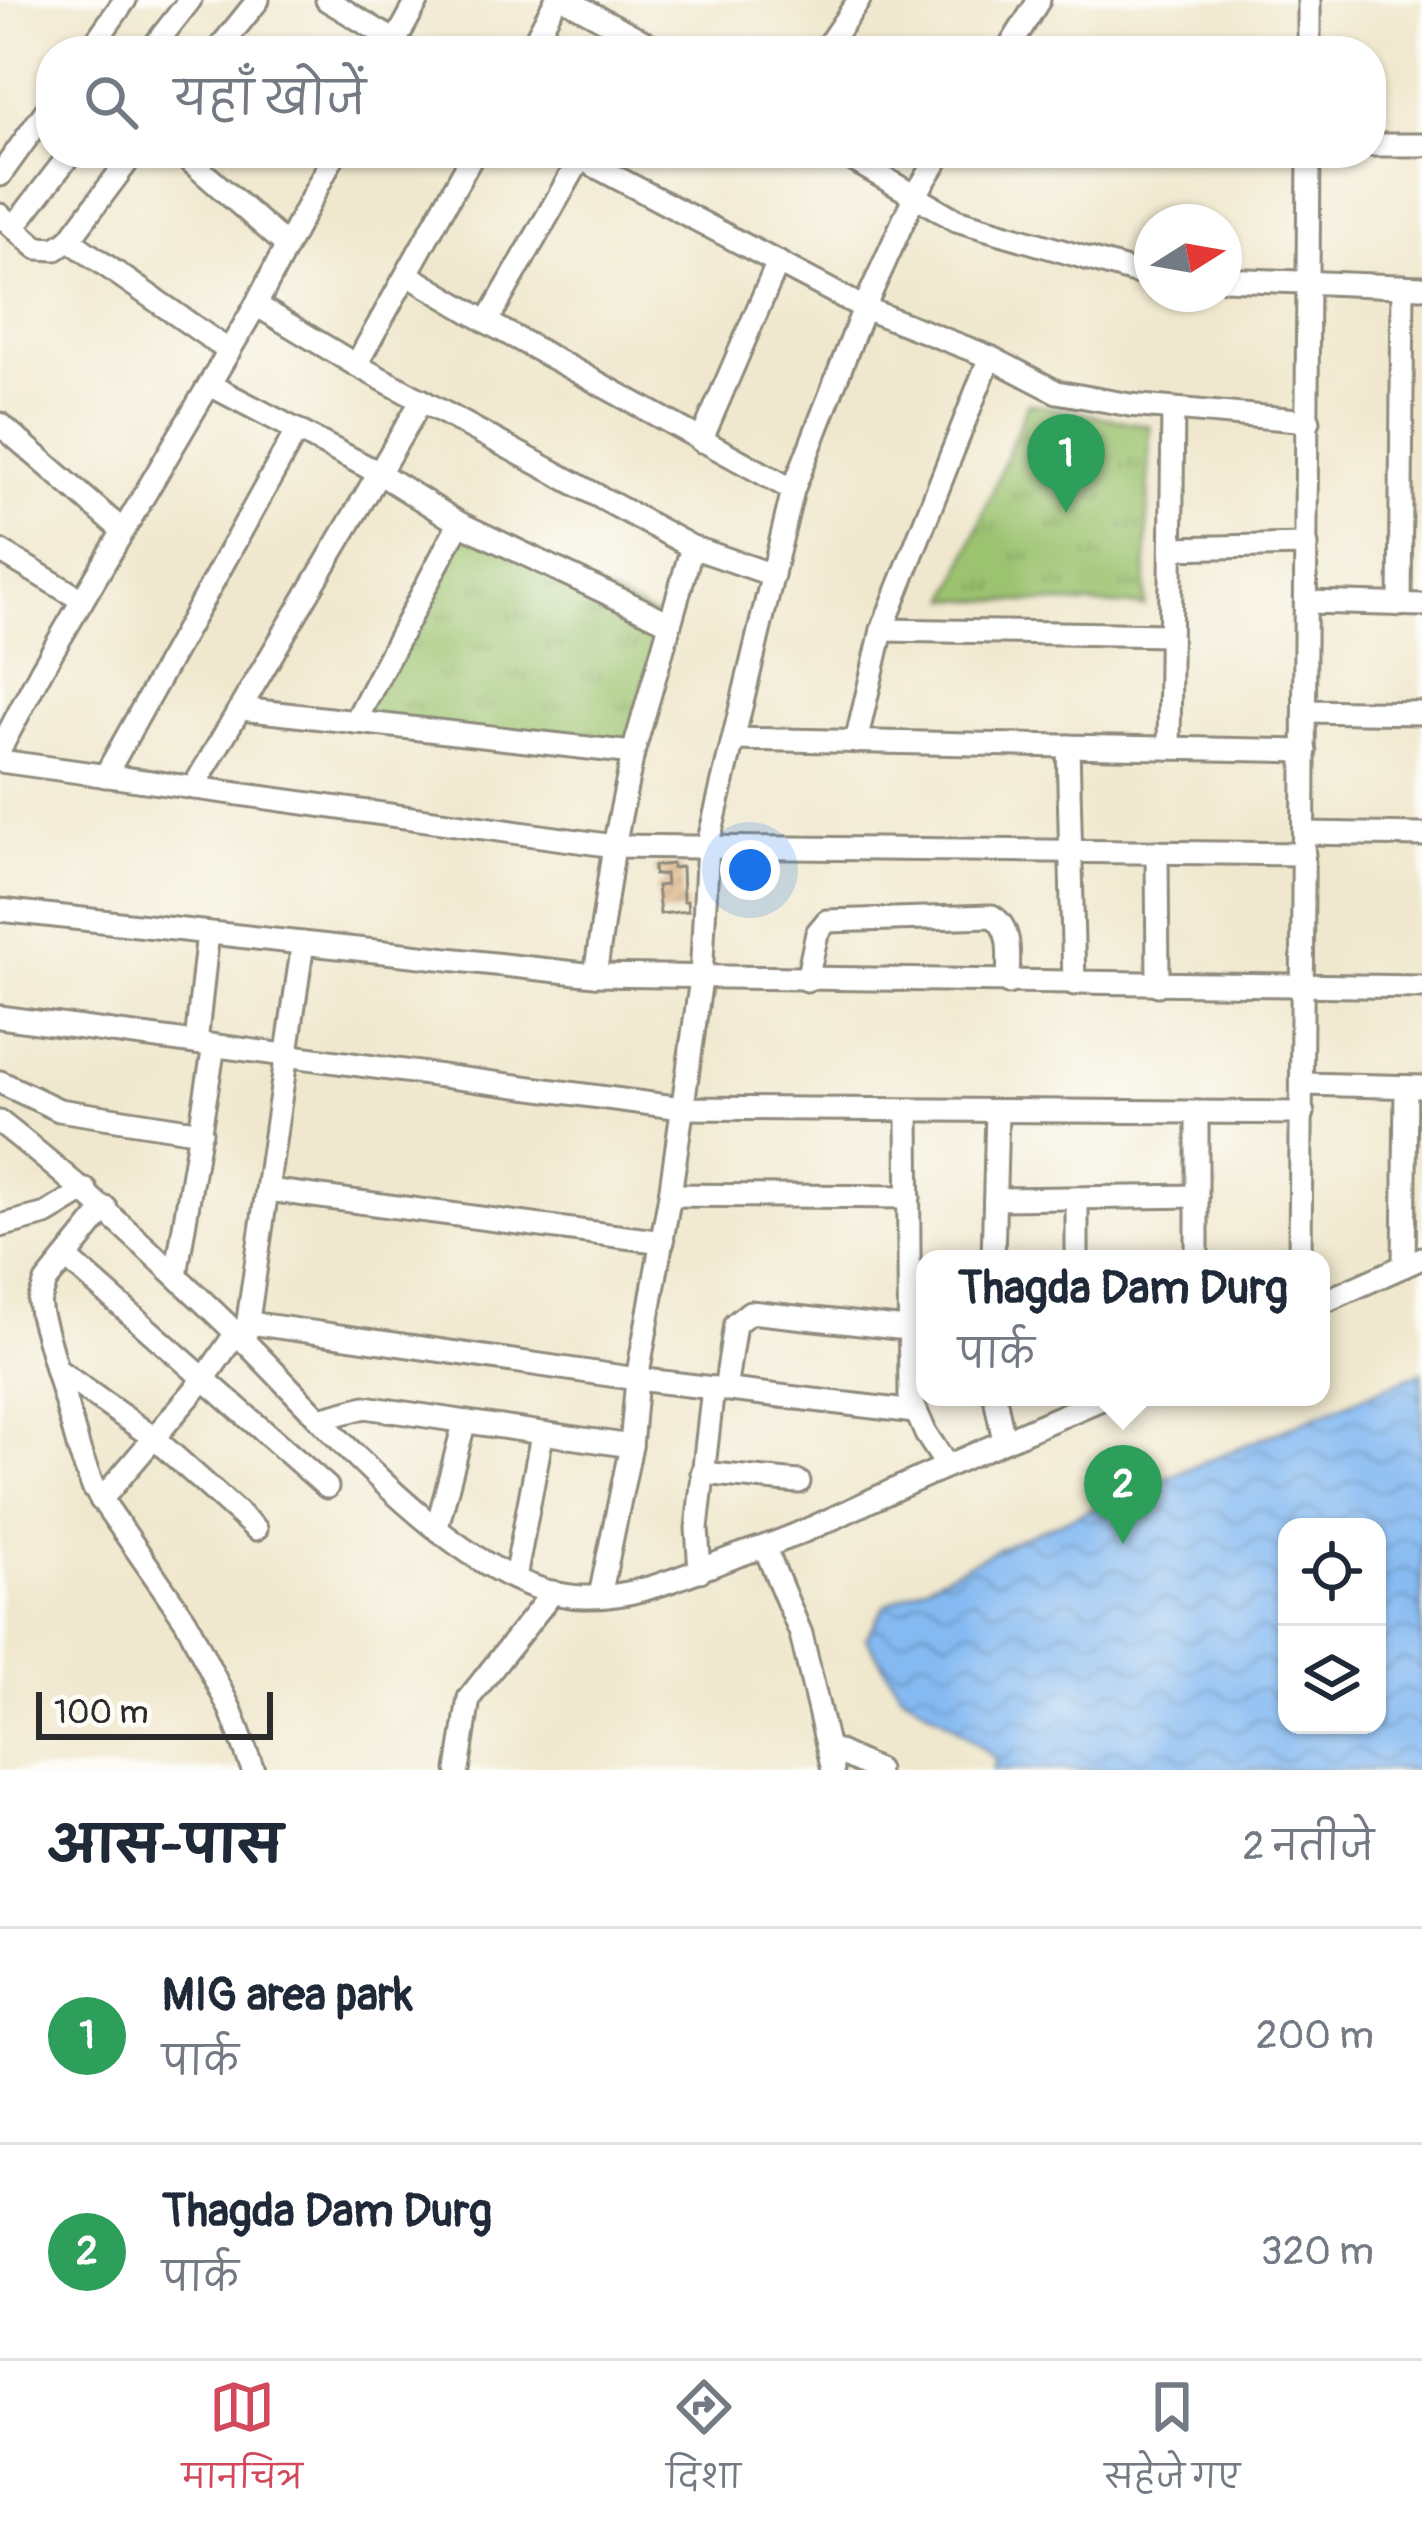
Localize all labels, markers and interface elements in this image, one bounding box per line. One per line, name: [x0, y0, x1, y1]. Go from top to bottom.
search box: [36, 36, 1386, 168]
icon: search: [78, 69, 144, 135]
text: यहाँ खोजें: [174, 72, 366, 128]
north arrow: [1134, 204, 1242, 312]
pin: 1: [1027, 414, 1105, 513]
your location: [720, 840, 780, 900]
popup: [916, 1250, 1330, 1406]
text: Thagda Dam Durg: [958, 1261, 1288, 1317]
text: पार्क: [958, 1330, 1035, 1379]
pin: 2: [1084, 1445, 1162, 1544]
map controls: [1278, 1518, 1386, 1734]
button: locate: [1278, 1518, 1386, 1626]
button: layers: [1278, 1626, 1386, 1734]
scale bar: [36, 1686, 273, 1739]
text: 100 m: [54, 1692, 148, 1733]
text: आस-पास: [48, 1814, 282, 1878]
text: 2 नतीजे: [1243, 1822, 1374, 1871]
text: MIG area park: [162, 1968, 413, 2024]
text: 1: [79, 2011, 95, 2060]
text: 200 m: [1256, 2011, 1374, 2060]
text: पार्क: [162, 2037, 239, 2086]
text: Thagda Dam Durg: [162, 2184, 492, 2240]
text: 2: [76, 2227, 98, 2276]
text: 320 m: [1261, 2227, 1374, 2276]
text: पार्क: [162, 2253, 239, 2302]
tab: मानचित्र: [182, 2374, 303, 2513]
tab: दिशा: [666, 2374, 741, 2513]
tab: सहेजे गए: [1105, 2374, 1240, 2513]

